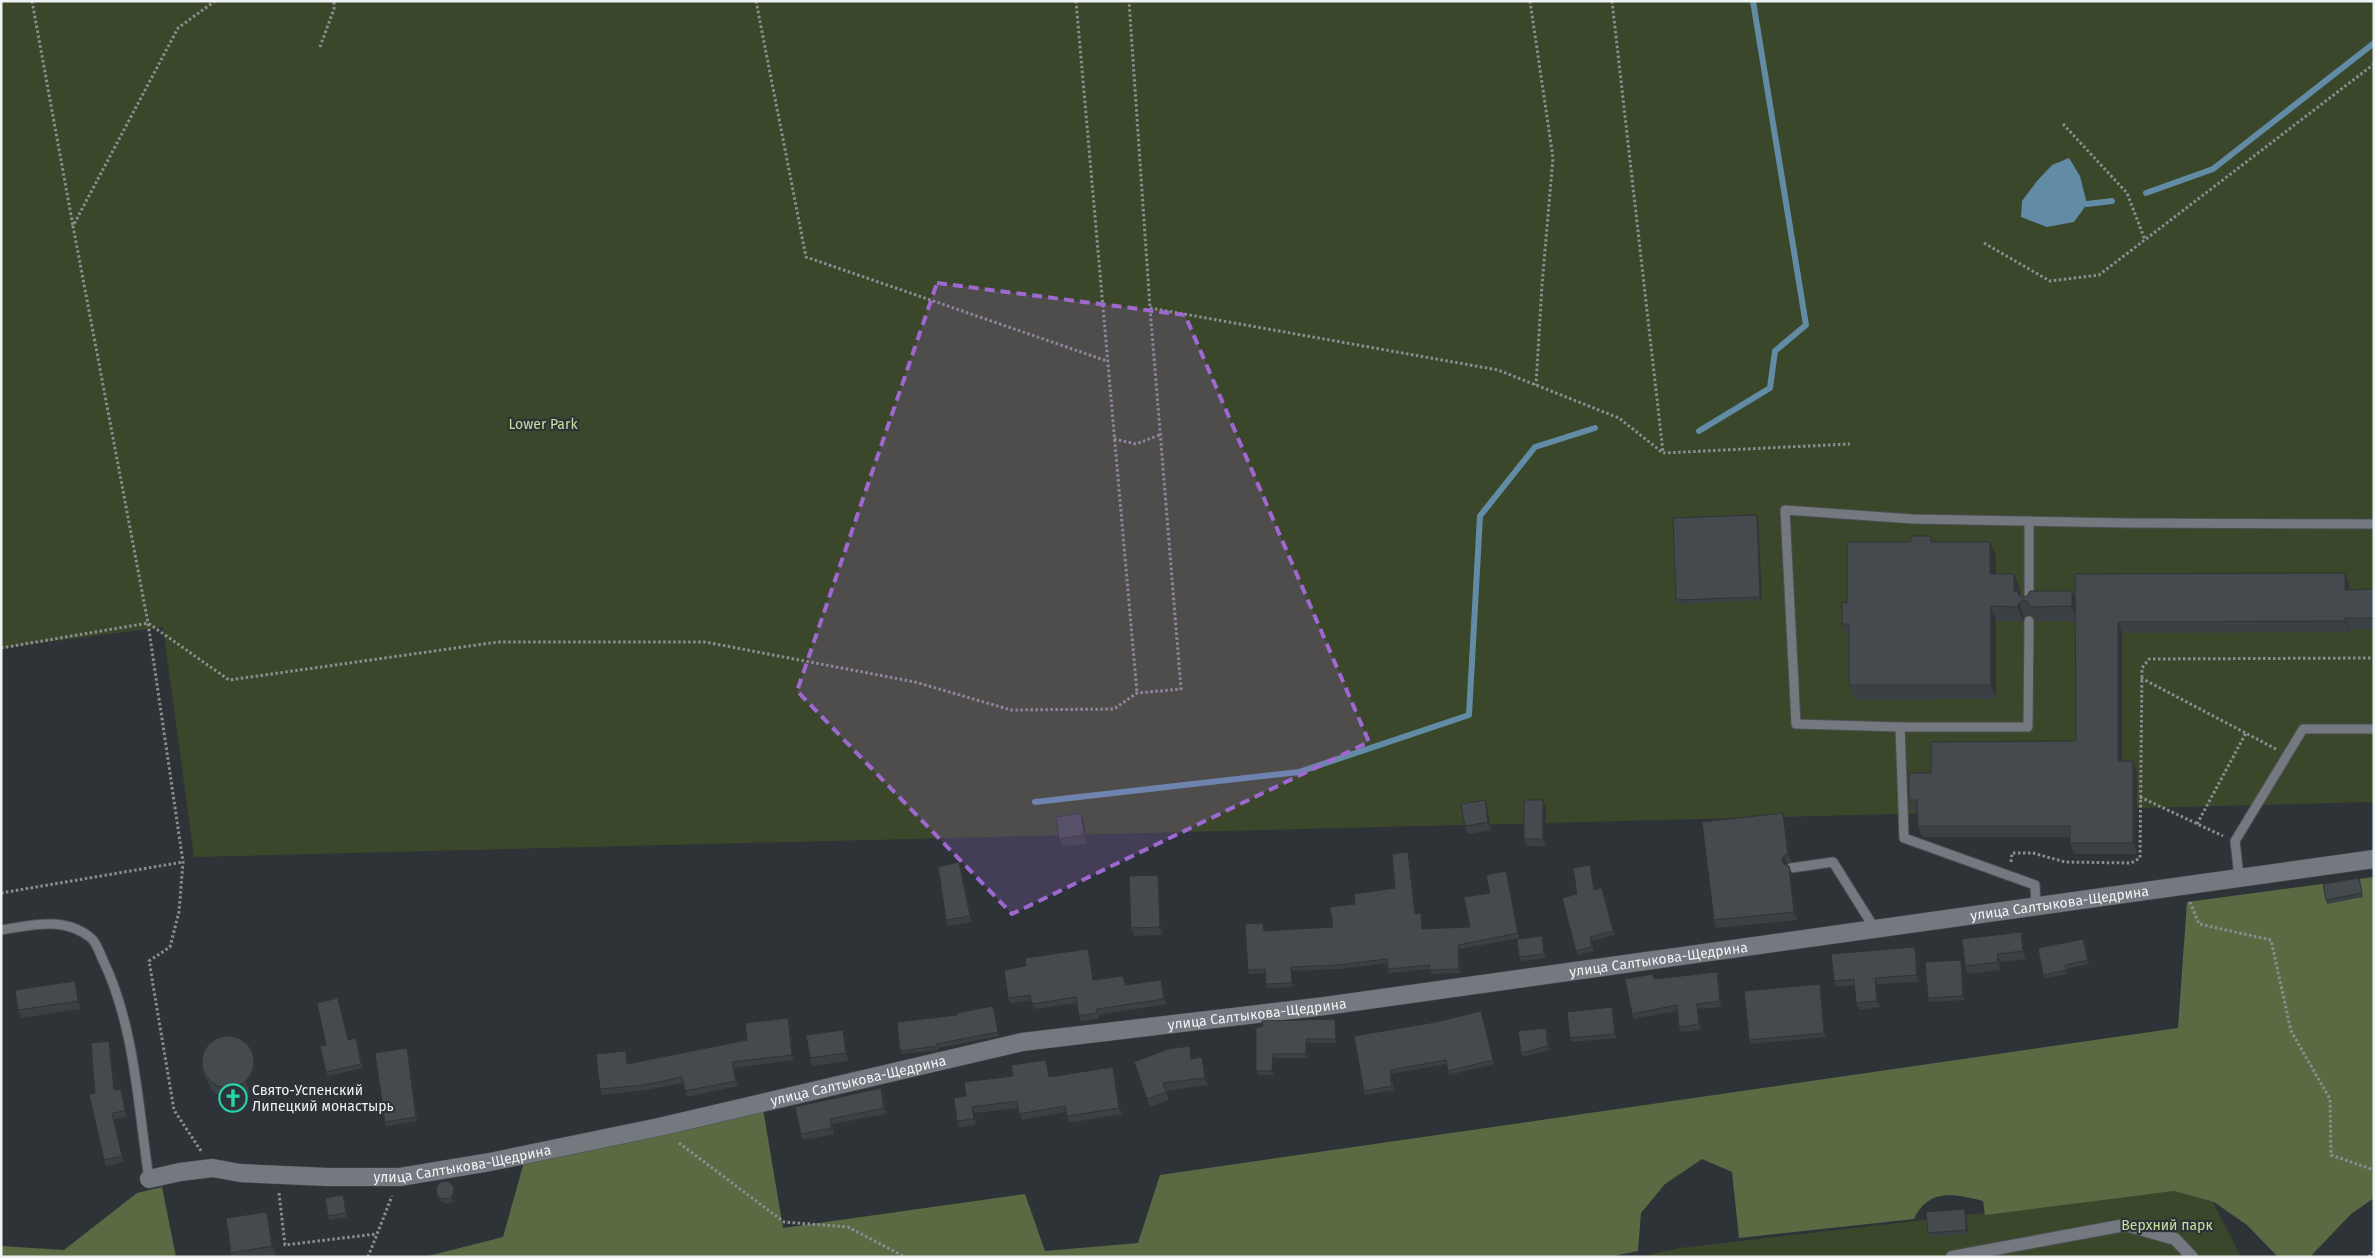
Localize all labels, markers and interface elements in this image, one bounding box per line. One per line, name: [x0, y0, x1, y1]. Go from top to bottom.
park label: Lower Park: [508, 416, 578, 433]
street label: улица Салтыкова-Щедрина: [1969, 883, 2150, 924]
street label: улица Салтыкова-Щедрина: [1568, 939, 1749, 981]
street label: улица Салтыкова-Щедрина: [1167, 995, 1348, 1034]
street label: улица Салтыкова-Щедрина: [769, 1052, 948, 1110]
place label: Свято-Успенский Липецкий монастырь: [252, 1082, 394, 1115]
church icon: Свято-Успенский Липецкий монастырь: [218, 1083, 248, 1113]
street label: улица Салтыкова-Щедрина: [373, 1142, 553, 1186]
park label: Верхний парк: [2121, 1217, 2213, 1234]

